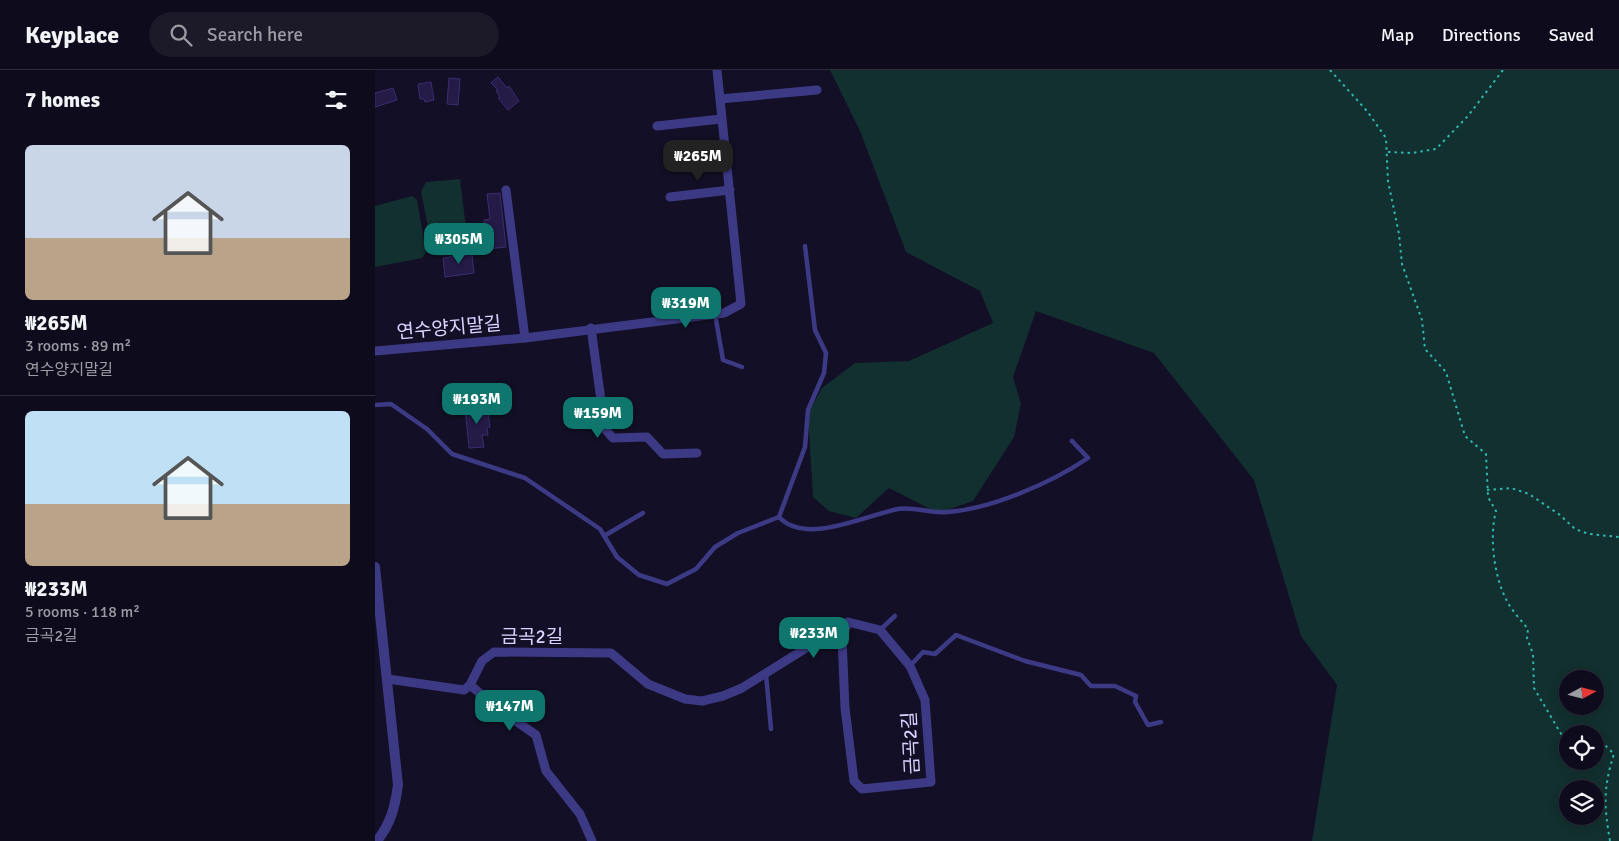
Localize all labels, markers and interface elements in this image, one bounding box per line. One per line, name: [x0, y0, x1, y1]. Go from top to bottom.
search box: [149, 12, 499, 57]
text: Keyplace: [25, 20, 119, 50]
icon: search: [167, 21, 195, 49]
text: Search here: [207, 23, 303, 47]
text: Map: [1381, 24, 1414, 46]
text: Directions: [1442, 24, 1521, 46]
text: Saved: [1549, 24, 1594, 46]
icon: filters: [322, 86, 350, 114]
text: 7 homes: [25, 87, 100, 113]
pin: ₩265M: [663, 140, 733, 182]
text: ₩265M: [674, 146, 722, 166]
icon: home: [143, 178, 233, 268]
pin: ₩305M: [424, 222, 494, 265]
text: ₩305M: [435, 229, 483, 249]
pin: ₩319M: [651, 286, 721, 329]
text: ₩319M: [662, 293, 710, 313]
text: ₩265M: [25, 310, 88, 336]
street label: 연수양지말길: [396, 311, 502, 345]
text: 3 rooms · 89 m²: [25, 336, 131, 356]
text: 연수양지말길: [25, 360, 113, 380]
pin: ₩193M: [442, 382, 512, 425]
text: ₩193M: [453, 389, 501, 409]
pin: ₩159M: [563, 396, 633, 439]
text: ₩159M: [574, 403, 622, 423]
icon: home: [143, 443, 233, 533]
text: ₩233M: [25, 576, 88, 602]
text: 5 rooms · 118 m²: [25, 602, 140, 622]
pin: ₩233M: [779, 616, 849, 659]
text: ₩233M: [790, 623, 838, 643]
street label: 금곡2길: [501, 625, 563, 649]
text: 금곡2길: [25, 626, 78, 646]
north arrow: [1559, 670, 1604, 715]
map controls: [1559, 670, 1604, 825]
pin: ₩147M: [475, 690, 545, 732]
text: ₩147M: [486, 696, 534, 716]
street label: 금곡2길: [897, 711, 925, 775]
button: locate: [1559, 725, 1604, 770]
button: layers: [1559, 780, 1604, 825]

